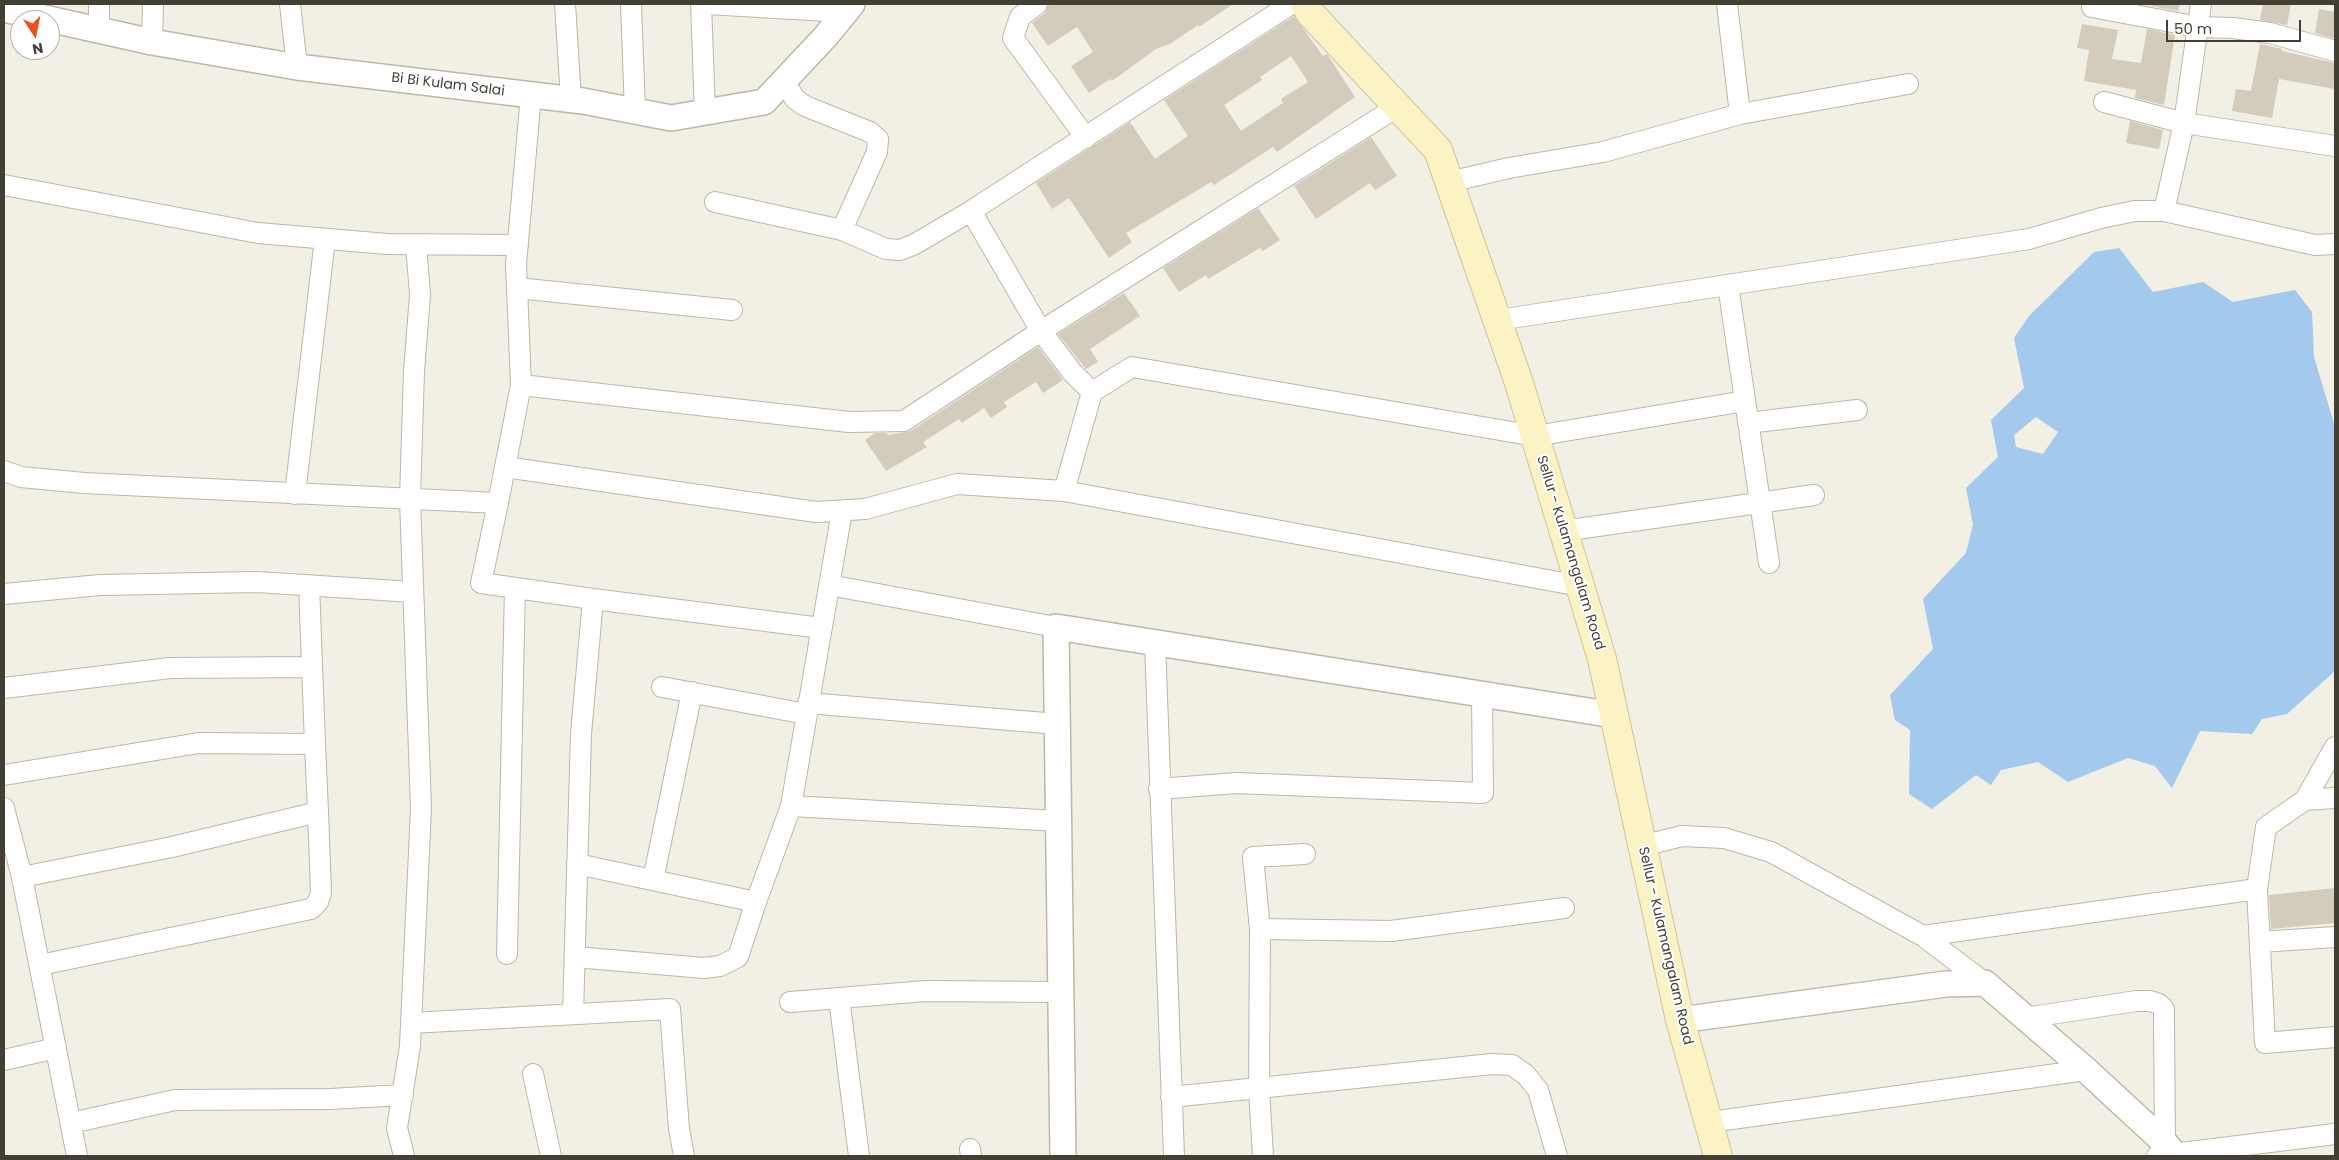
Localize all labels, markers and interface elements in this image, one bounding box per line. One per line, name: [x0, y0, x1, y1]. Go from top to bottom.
north arrow: [10, 10, 60, 60]
scale bar: [2169, 10, 2304, 42]
text: 50 m: [2174, 18, 2212, 39]
text: N: [31, 38, 45, 60]
street label: Bi Bi Kulam Salai: [390, 70, 506, 100]
street label: Sellur - Kulamangalam Road: [1532, 454, 1608, 652]
street label: Sellur - Kulamangalam Road: [1634, 845, 1696, 1047]

